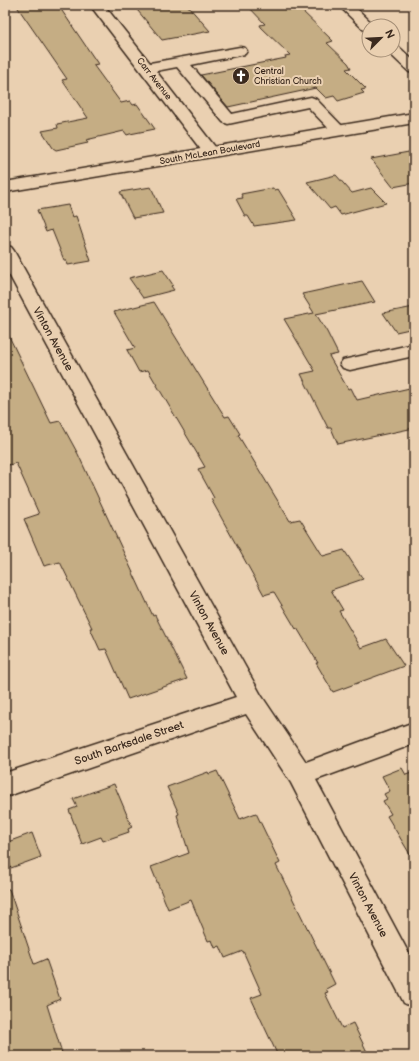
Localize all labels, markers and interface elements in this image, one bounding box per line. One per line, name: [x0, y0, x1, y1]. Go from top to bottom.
north arrow: [361, 18, 401, 58]
text: N: [382, 28, 397, 41]
street label: Carr Avenue: [134, 56, 174, 103]
church icon: Central Christian Church: [231, 66, 251, 86]
place label: Central Christian Church: [254, 66, 322, 87]
street label: South McLean Boulevard: [159, 139, 261, 167]
street label: Vinton Avenue: [30, 305, 76, 374]
street label: Vinton Avenue: [186, 589, 232, 658]
street label: South Barksdale Street: [73, 718, 186, 768]
street label: Vinton Avenue: [346, 871, 391, 940]

